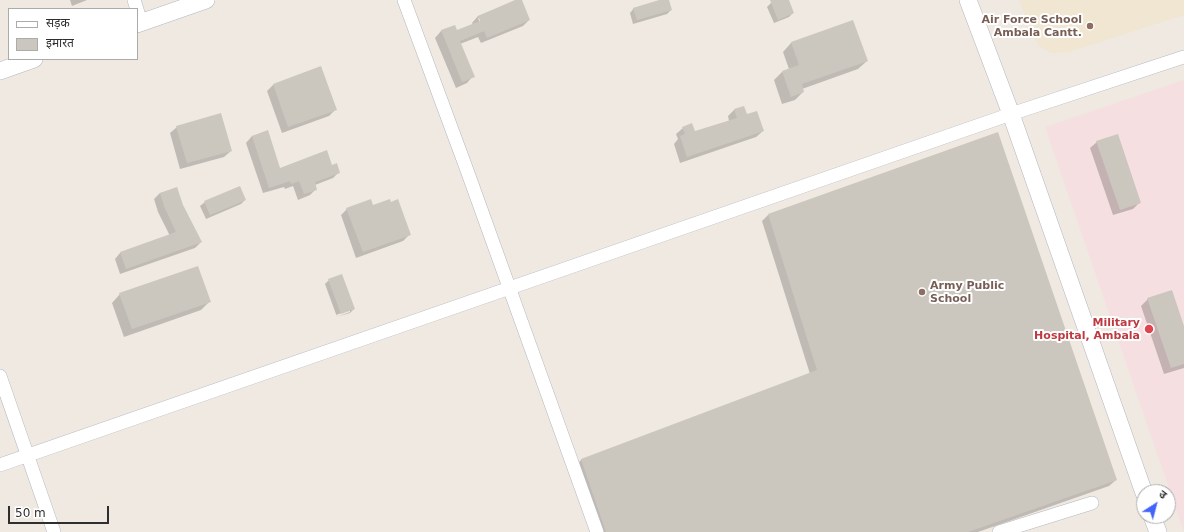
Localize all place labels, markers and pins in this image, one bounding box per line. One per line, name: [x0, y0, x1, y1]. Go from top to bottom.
place label: Air Force School Ambala Cantt.: [981, 13, 1082, 39]
marker: Air Force School Ambala Cantt.: [1085, 21, 1095, 31]
place label: Army Public School: [930, 279, 1004, 305]
marker: Army Public School: [917, 287, 927, 297]
place label: Military Hospital, Ambala: [1034, 316, 1140, 342]
marker: Military Hospital, Ambala: [1143, 323, 1155, 335]

